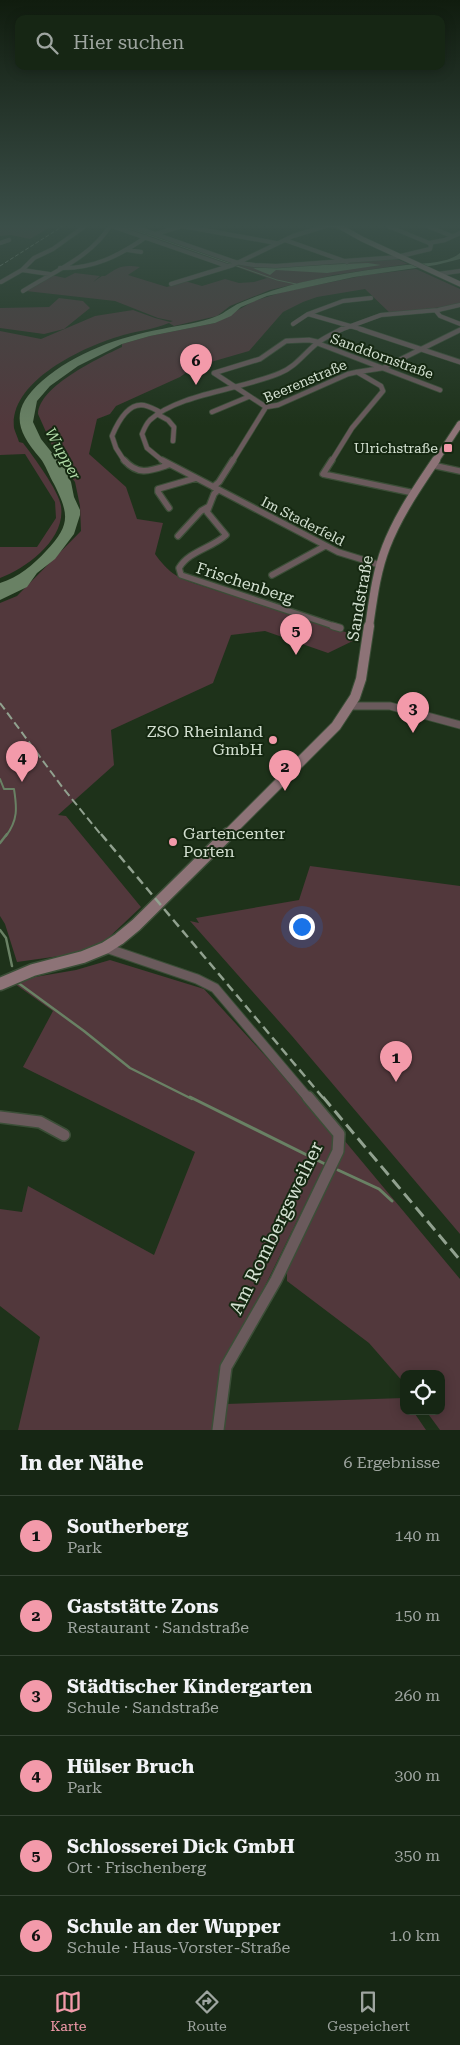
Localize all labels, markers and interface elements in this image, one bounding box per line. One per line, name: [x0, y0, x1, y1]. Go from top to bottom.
search box: [15, 15, 445, 70]
icon: search: [33, 29, 61, 57]
text: Hier suchen: [73, 31, 184, 54]
street label: Sanddornstraße: [328, 330, 436, 382]
pin: 6: [180, 344, 212, 385]
street label: Beerenstraße: [261, 356, 349, 406]
water label: Wupper: [41, 425, 85, 484]
place label: Ulrichstraße: [354, 440, 438, 456]
marker: Ulrichstraße: [442, 442, 454, 454]
street label: Im Staderfeld: [259, 493, 347, 549]
street label: Sandstraße: [343, 553, 377, 642]
street label: Frischenberg: [194, 558, 297, 608]
pin: 5: [280, 614, 312, 655]
pin: 3: [397, 692, 429, 733]
place label: ZSO Rheinland GmbH: [147, 722, 263, 759]
marker: ZSO Rheinland GmbH: [267, 734, 279, 746]
pin: 4: [6, 741, 38, 782]
pin: 2: [269, 750, 301, 791]
place label: Gartencenter Porten: [183, 824, 286, 861]
marker: Gartencenter Porten: [167, 836, 179, 848]
your location: [289, 914, 315, 940]
pin: 1: [380, 1041, 412, 1082]
street label: Am Rombergsweiher: [224, 1138, 328, 1318]
map controls: [400, 1370, 445, 1415]
button: locate: [400, 1370, 445, 1415]
text: In der Nähe: [20, 1451, 143, 1475]
text: 6 Ergebnisse: [343, 1453, 440, 1472]
text: Southerberg: [67, 1515, 188, 1538]
text: 1: [32, 1526, 40, 1545]
text: 140 m: [394, 1526, 440, 1545]
text: Park: [67, 1538, 102, 1557]
text: Gaststätte Zons: [67, 1595, 218, 1618]
text: 2: [32, 1606, 40, 1625]
text: 150 m: [394, 1606, 440, 1625]
text: Restaurant · Sandstraße: [67, 1618, 249, 1637]
text: Städtischer Kindergarten: [67, 1675, 312, 1698]
text: 3: [32, 1686, 40, 1705]
text: 260 m: [394, 1686, 440, 1705]
text: Schule · Sandstraße: [67, 1698, 219, 1717]
text: Hülser Bruch: [67, 1755, 194, 1778]
text: 4: [32, 1766, 40, 1785]
text: 300 m: [394, 1766, 440, 1785]
text: Park: [67, 1778, 102, 1797]
text: Schlosserei Dick GmbH: [67, 1835, 295, 1858]
text: 5: [32, 1846, 40, 1865]
text: 350 m: [394, 1846, 440, 1865]
text: Ort · Frischenberg: [67, 1858, 206, 1877]
text: Schule an der Wupper: [67, 1915, 281, 1938]
text: 6: [32, 1926, 40, 1945]
text: 1.0 km: [389, 1926, 440, 1945]
text: Schule · Haus-Vorster-Straße: [67, 1938, 290, 1957]
tab: Karte: [50, 1988, 87, 2034]
tab: Route: [187, 1988, 227, 2034]
tab: Gespeichert: [327, 1988, 410, 2034]

